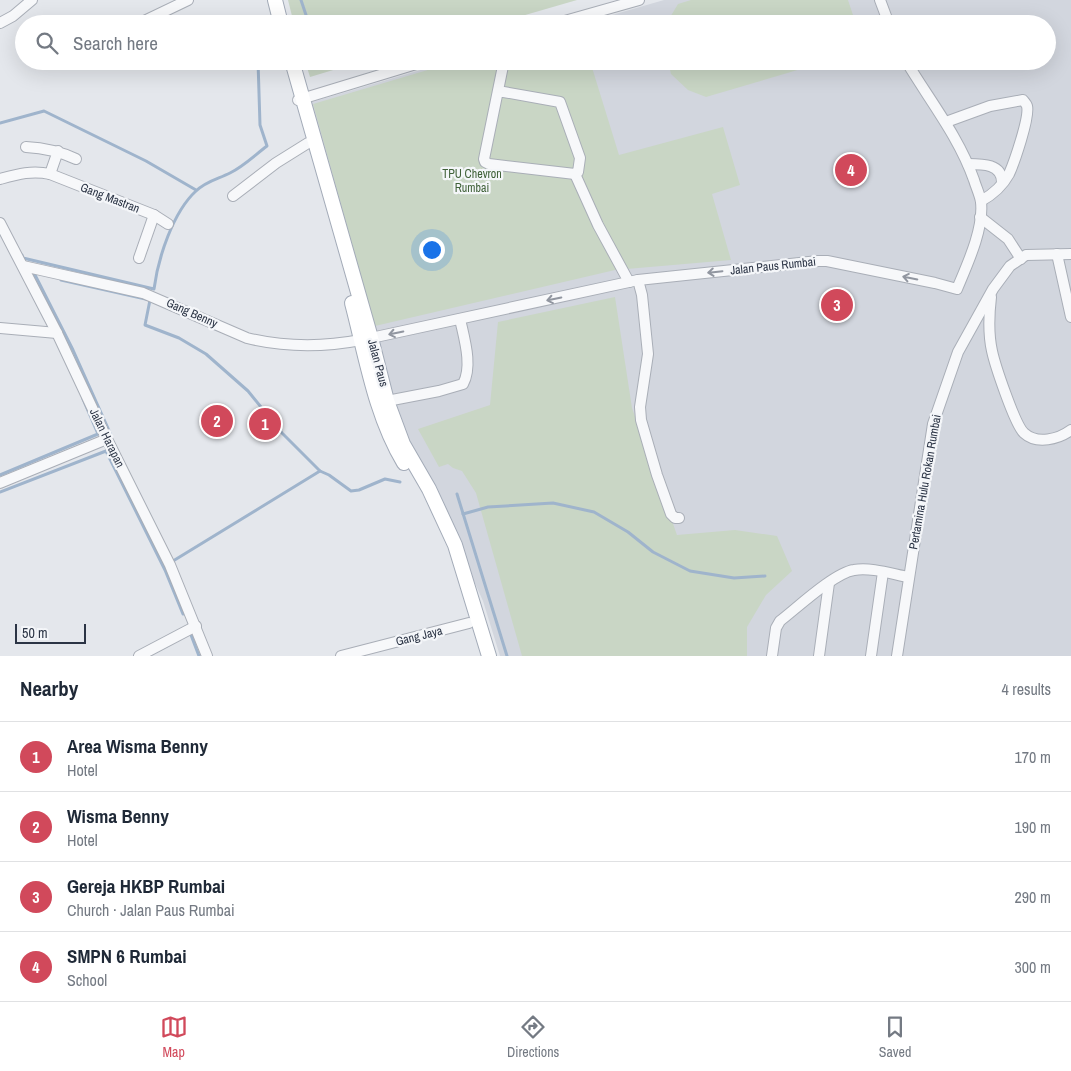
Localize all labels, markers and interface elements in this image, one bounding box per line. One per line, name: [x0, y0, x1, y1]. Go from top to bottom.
search box: [15, 15, 1056, 70]
icon: search: [33, 29, 61, 57]
text: Search here: [73, 30, 158, 56]
pin: 4: [835, 151, 867, 189]
park label: TPU Chevron Rumbai: [442, 166, 502, 196]
street label: Gang Mastran: [78, 179, 142, 217]
your location: [419, 237, 445, 263]
street label: Jalan Paus Rumbai: [729, 254, 817, 278]
one-way arrow: [707, 267, 723, 277]
one-way arrow: [902, 273, 918, 282]
pin: 3: [821, 286, 853, 324]
one-way arrow: [547, 294, 563, 304]
street label: Gang Benny: [164, 295, 220, 331]
one-way arrow: [388, 329, 404, 338]
street label: Jalan Paus: [364, 337, 392, 389]
pin: 2: [201, 402, 233, 440]
pin: 1: [249, 405, 281, 443]
street label: Jalan Harapan: [86, 406, 128, 470]
street label: Pertamina Hulu Rokan Rumbai: [905, 413, 945, 551]
scale bar: [15, 621, 86, 644]
street label: Gang Jaya: [394, 622, 445, 650]
text: 50 m: [22, 624, 48, 642]
text: Nearby: [20, 674, 78, 703]
text: 4 results: [1001, 678, 1051, 700]
text: Area Wisma Benny: [67, 733, 208, 759]
text: 1: [32, 746, 40, 768]
text: 170 m: [1015, 746, 1051, 768]
text: Hotel: [67, 759, 98, 781]
text: Wisma Benny: [67, 803, 169, 829]
text: 2: [32, 816, 40, 838]
text: 190 m: [1015, 816, 1051, 838]
text: Hotel: [67, 829, 98, 851]
text: Gereja HKBP Rumbai: [67, 873, 225, 899]
text: 3: [32, 886, 40, 908]
text: 290 m: [1015, 886, 1051, 908]
text: Church · Jalan Paus Rumbai: [67, 899, 235, 921]
text: SMPN 6 Rumbai: [67, 943, 186, 969]
text: 4: [32, 956, 40, 978]
text: 300 m: [1015, 956, 1051, 978]
text: School: [67, 969, 107, 991]
tab: Map: [160, 1013, 188, 1061]
tab: Directions: [507, 1013, 559, 1061]
tab: Saved: [879, 1013, 911, 1061]

